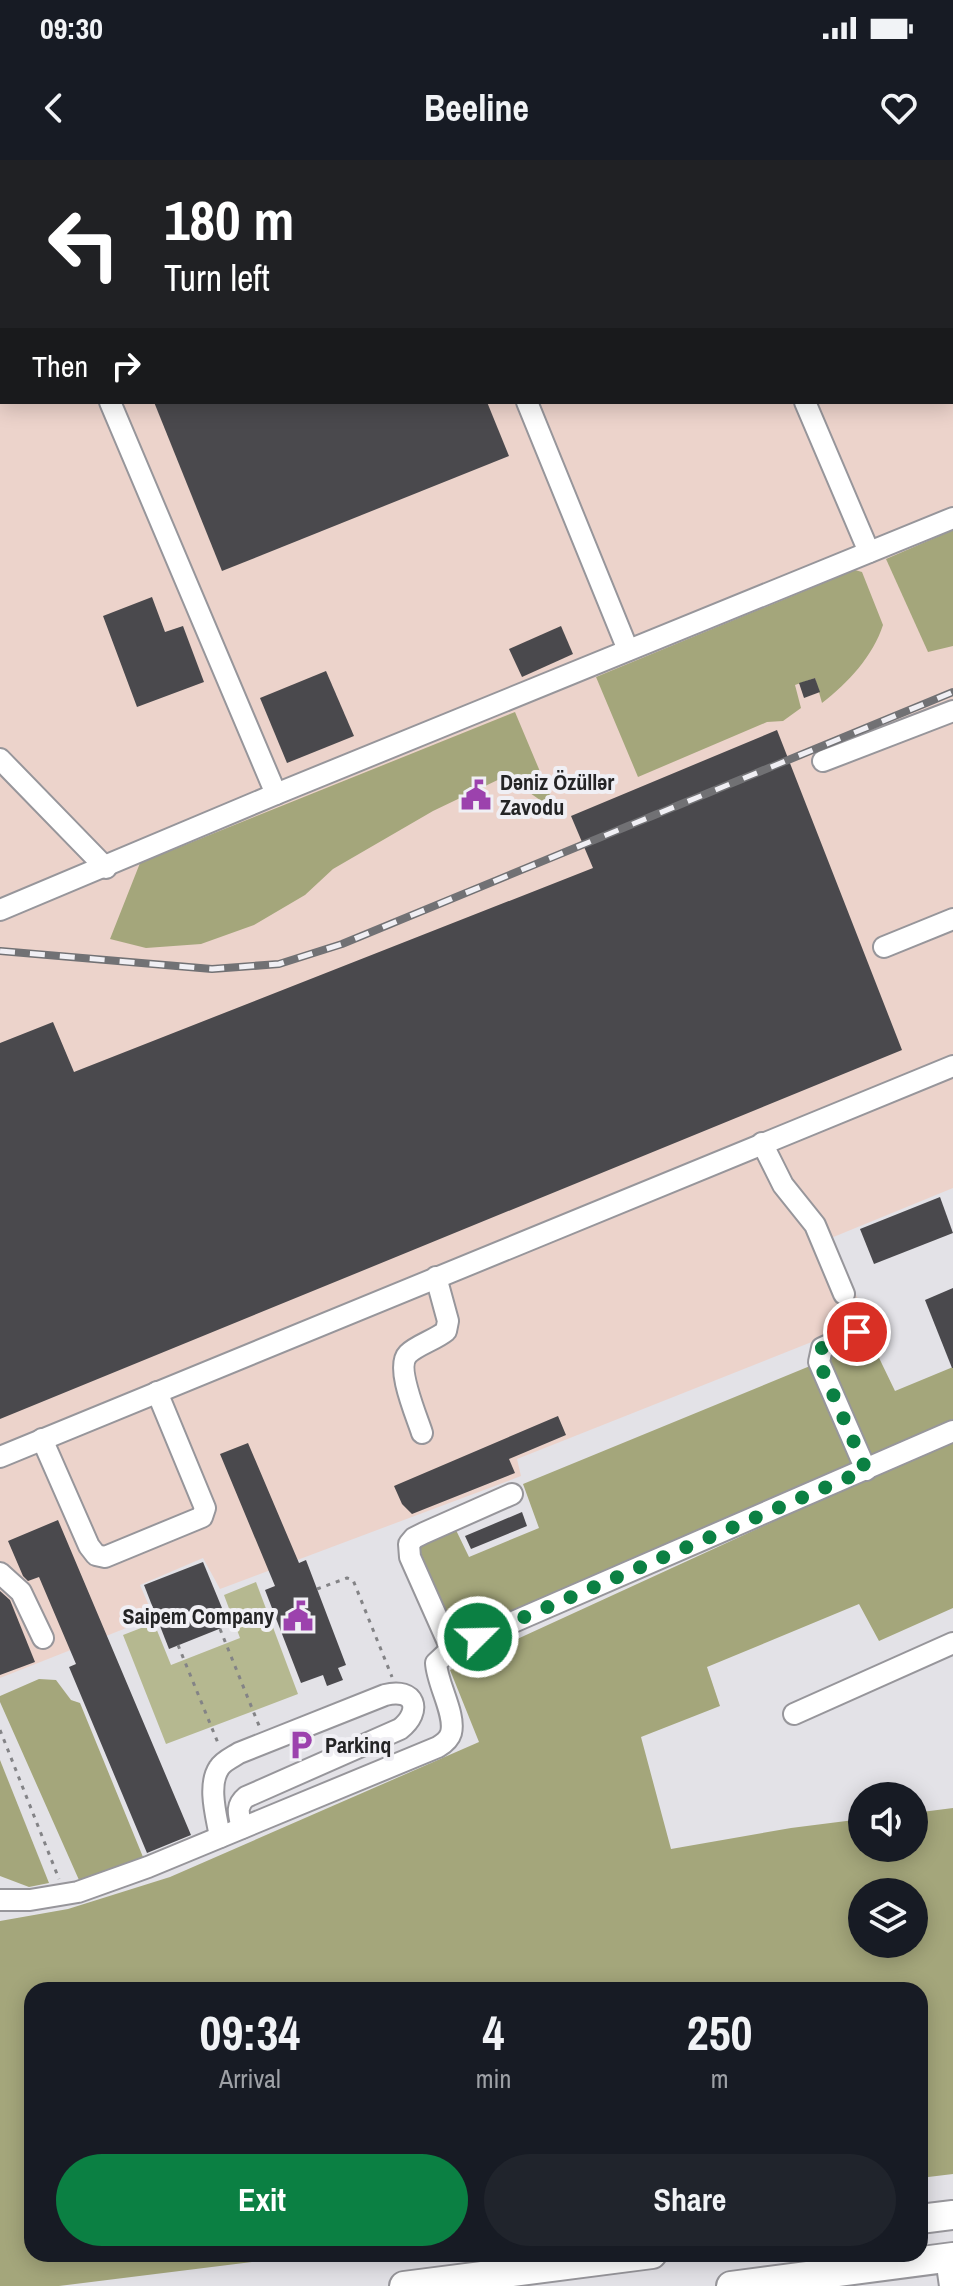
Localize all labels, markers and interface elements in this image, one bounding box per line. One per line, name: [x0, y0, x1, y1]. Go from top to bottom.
text: 09:30: [40, 8, 103, 48]
text: Beeline: [424, 84, 529, 132]
icon: back: [32, 86, 76, 130]
icon: heart: [877, 86, 921, 130]
text: 180 m: [164, 182, 294, 257]
icon: left: [32, 192, 136, 296]
text: Turn left: [164, 254, 270, 302]
icon: right: [104, 344, 148, 388]
text: Then: [32, 346, 88, 386]
place label: Dəniz Özüllər Zavodu: [500, 767, 614, 822]
public building icon: Dəniz Özüllər Zavodu: [459, 778, 493, 812]
pin: [823, 1298, 891, 1366]
icon: arrive: [835, 1310, 879, 1354]
position arrow: [436, 1595, 520, 1679]
public building icon: Saipem Company: [281, 1599, 315, 1633]
place label: Saipem Company: [123, 1601, 274, 1631]
parking icon: Parkinq: [284, 1728, 318, 1762]
place label: Parkinq: [325, 1730, 391, 1760]
map controls: [848, 1782, 928, 1958]
button: sound: [848, 1782, 928, 1862]
button: layers: [848, 1878, 928, 1958]
text: 09:34: [200, 2000, 300, 2065]
text: 4: [483, 2000, 504, 2065]
text: 250: [687, 2000, 752, 2065]
text: Arrival: [219, 2061, 281, 2096]
text: min: [476, 2061, 511, 2096]
text: m: [711, 2061, 729, 2096]
button: Exit: [56, 2154, 468, 2246]
button: Share: [484, 2154, 896, 2246]

